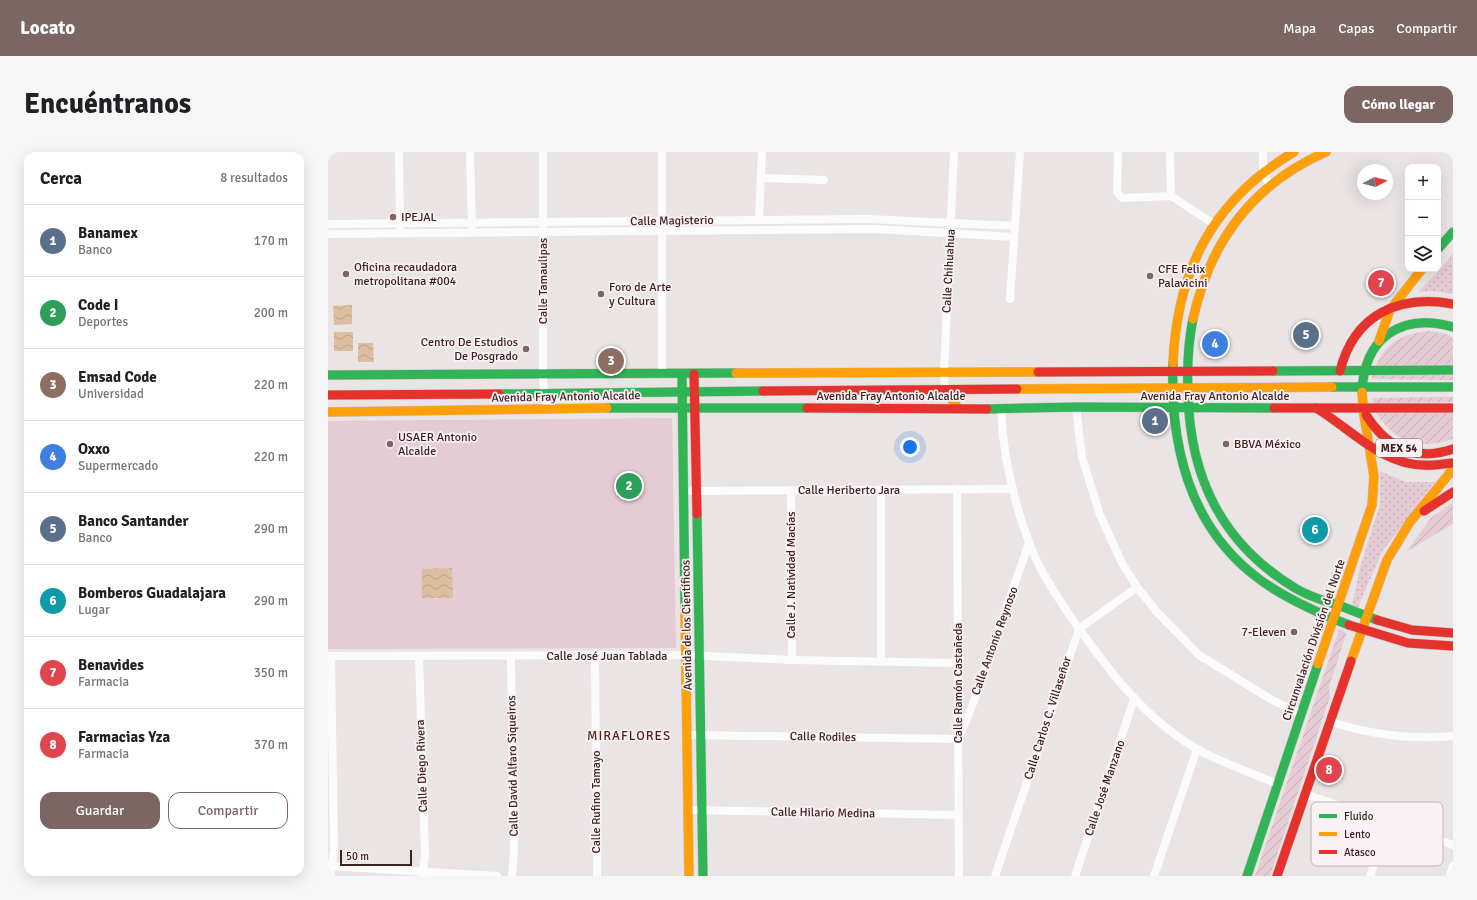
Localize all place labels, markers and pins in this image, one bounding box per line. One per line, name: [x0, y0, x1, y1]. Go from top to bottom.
place label: IPEJAL: [401, 210, 437, 225]
marker: IPEJAL: [388, 212, 398, 222]
place label: Oficina recaudadora metropolitana #004: [354, 260, 457, 289]
place label: CFE Felix Palavicini: [1158, 262, 1207, 291]
pin: 7: [1368, 268, 1394, 298]
marker: Oficina recaudadora metropolitana #004: [341, 269, 351, 279]
marker: CFE Felix Palavicini: [1145, 271, 1155, 281]
place label: Foro de Arte y Cultura: [609, 280, 671, 309]
marker: Foro de Arte y Cultura: [596, 289, 606, 299]
pin: 5: [1293, 320, 1319, 350]
pin: 4: [1202, 329, 1228, 359]
place label: Centro De Estudios De Posgrado: [421, 335, 518, 364]
marker: Centro De Estudios De Posgrado: [521, 344, 531, 354]
pin: 3: [598, 346, 624, 376]
pin: 1: [1142, 406, 1168, 436]
place label: USAER Antonio Alcalde: [398, 430, 477, 459]
place label: BBVA México: [1234, 437, 1301, 452]
marker: USAER Antonio Alcalde: [385, 439, 395, 449]
marker: BBVA México: [1221, 439, 1231, 449]
pin: 2: [616, 471, 642, 501]
pin: 6: [1302, 515, 1328, 545]
place label: 7-Eleven: [1241, 625, 1286, 640]
marker: 7-Eleven: [1289, 627, 1299, 637]
pin: 8: [1316, 755, 1342, 785]

